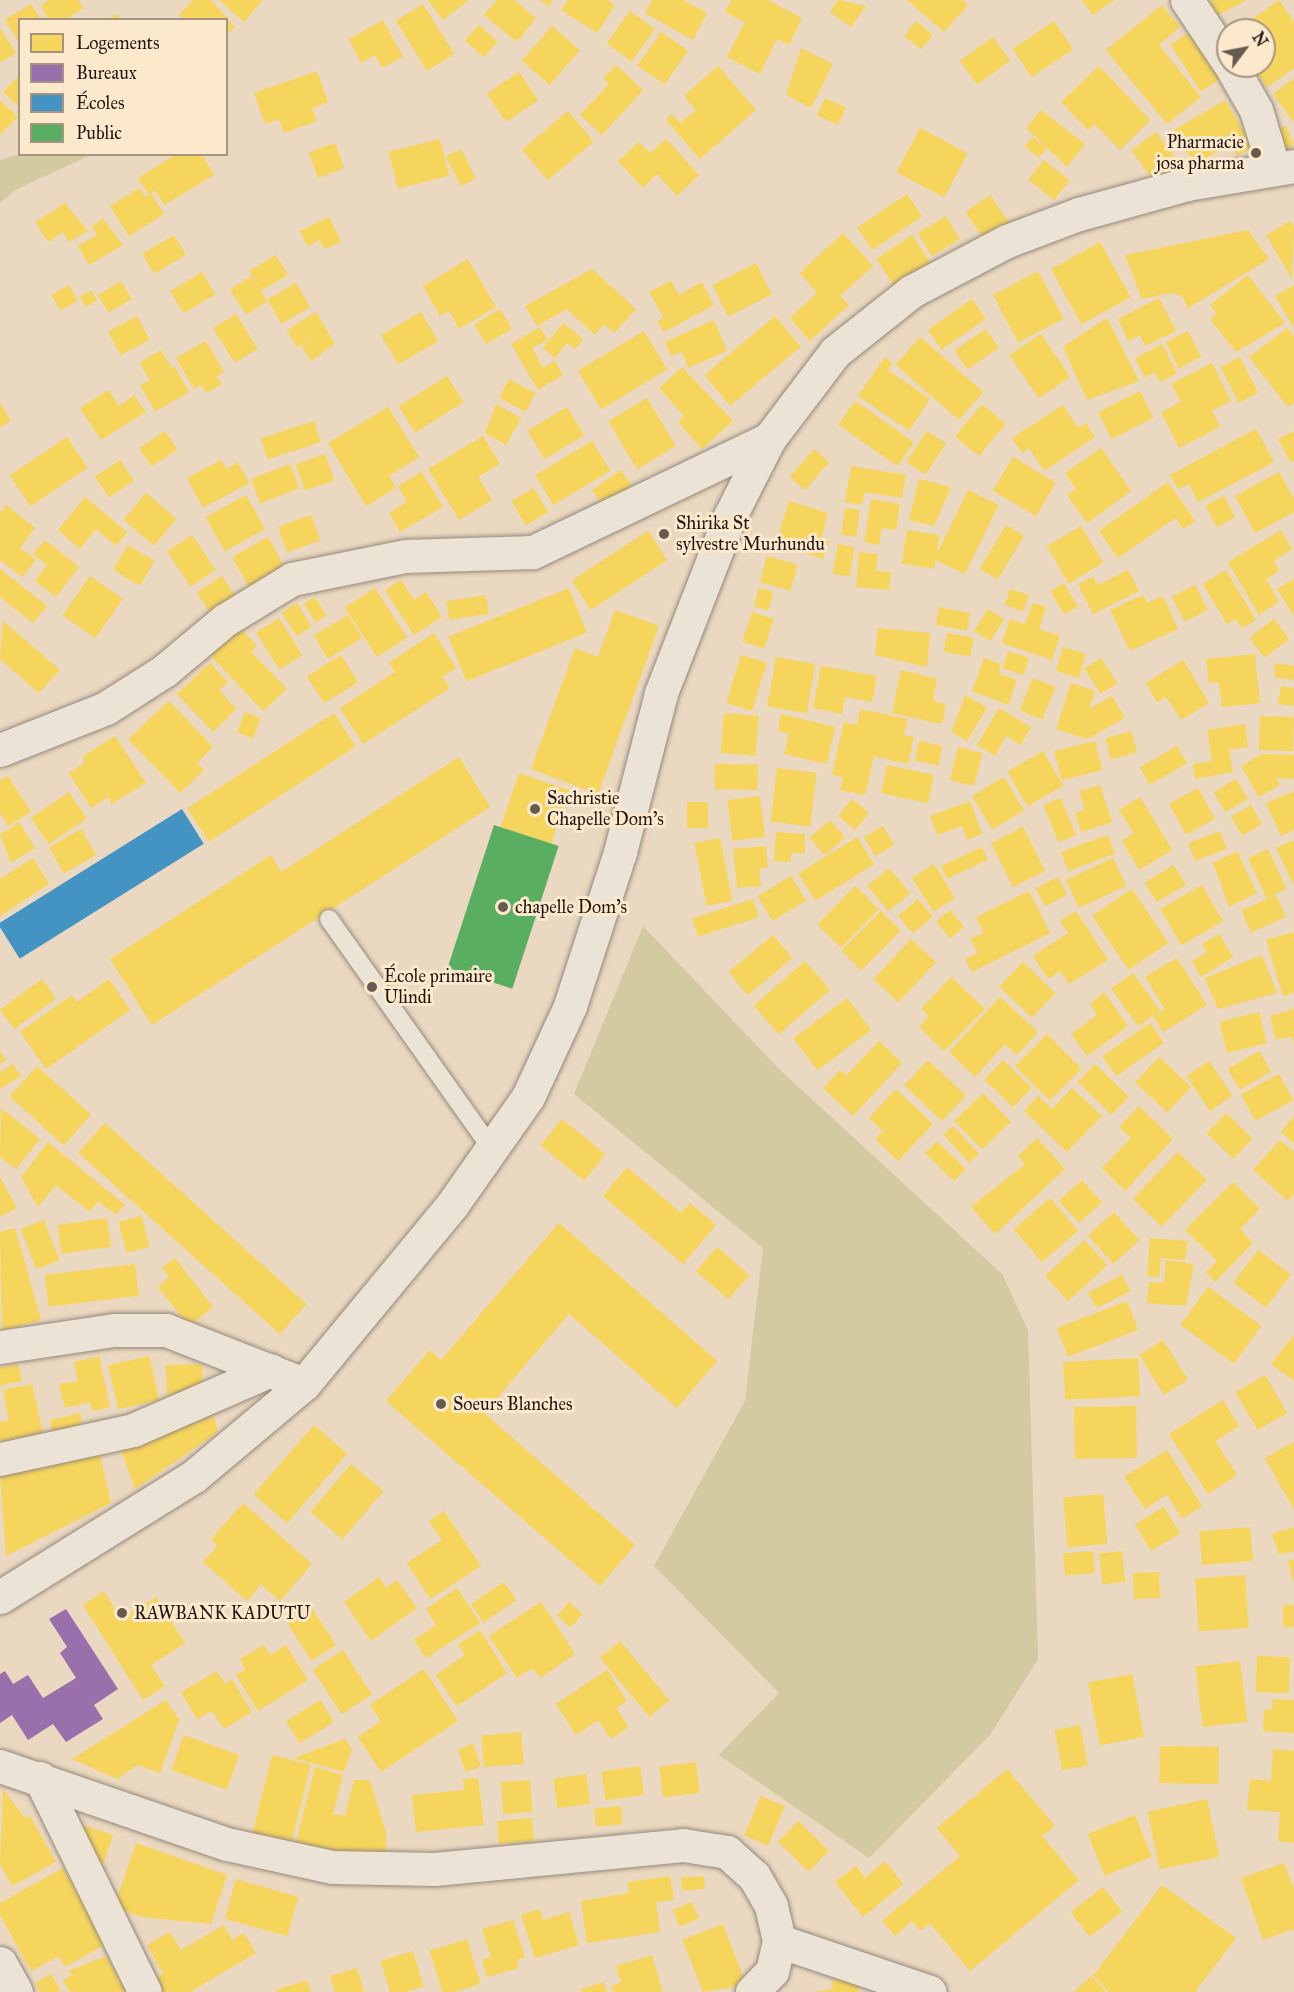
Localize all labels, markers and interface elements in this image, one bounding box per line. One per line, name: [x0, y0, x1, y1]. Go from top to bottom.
legend: [18, 18, 228, 156]
north arrow: [1216, 18, 1276, 78]
text: N: [1248, 28, 1272, 50]
text: Logements: [76, 32, 160, 54]
text: Bureaux: [76, 62, 137, 84]
text: Écoles: [76, 92, 125, 114]
text: Public: [76, 122, 122, 144]
place label: Pharmacie josa pharma: [1156, 132, 1244, 174]
marker: Pharmacie josa pharma: [1249, 146, 1263, 160]
place label: Shirika St sylvestre Murhundu: [676, 513, 825, 556]
marker: Shirika St sylvestre Murhundu: [657, 527, 671, 541]
place label: Sachristie Chapelle Dom's: [547, 788, 664, 830]
marker: Sachristie Chapelle Dom's: [528, 802, 542, 816]
place label: chapelle Dom's: [515, 896, 627, 918]
marker: chapelle Dom's: [496, 900, 510, 914]
place label: École primaire Ulindi: [384, 966, 492, 1008]
marker: École primaire Ulindi: [365, 980, 379, 994]
place label: Soeurs Blanches: [453, 1393, 573, 1415]
marker: Soeurs Blanches: [434, 1397, 448, 1411]
place label: RAWBANK KADUTU: [134, 1602, 311, 1624]
marker: RAWBANK KADUTU: [115, 1606, 129, 1620]

